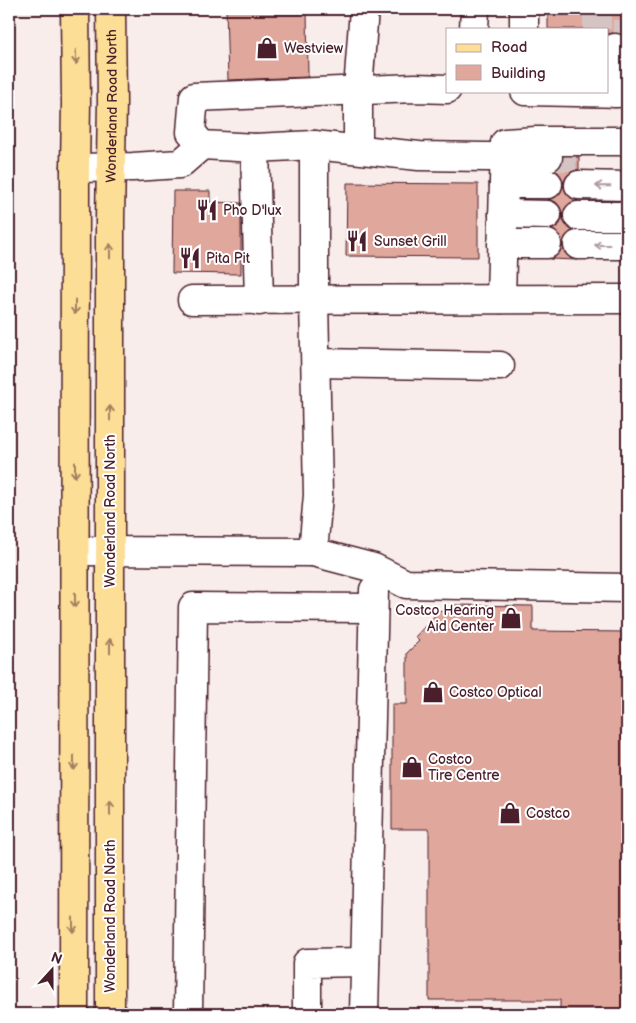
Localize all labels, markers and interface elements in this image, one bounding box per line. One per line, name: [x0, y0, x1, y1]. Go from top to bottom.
legend: [446, 28, 608, 92]
street label: Wonderland Road North: [103, 29, 121, 183]
shop icon: Westview: [254, 35, 280, 61]
text: Road: [491, 38, 527, 57]
place label: Westview: [284, 40, 344, 57]
one-way arrow: [71, 49, 80, 65]
text: Building: [491, 64, 546, 83]
one-way arrow: [595, 181, 612, 191]
restaurant icon: Pho D'lux: [194, 197, 220, 223]
place label: Pho D'lux: [223, 202, 282, 219]
restaurant icon: Sunset Grill: [344, 228, 370, 254]
place label: Sunset Grill: [374, 233, 447, 250]
one-way arrow: [595, 240, 611, 250]
one-way arrow: [105, 243, 115, 259]
restaurant icon: Pita Pit: [177, 245, 203, 271]
place label: Pita Pit: [206, 250, 251, 267]
one-way arrow: [70, 299, 80, 315]
one-way arrow: [105, 405, 115, 422]
street label: Wonderland Road North: [102, 434, 119, 588]
one-way arrow: [70, 462, 80, 478]
one-way arrow: [70, 592, 80, 608]
place label: Costco Hearing Aid Center: [395, 602, 495, 635]
shop icon: Costco Hearing Aid Center: [498, 605, 524, 631]
one-way arrow: [105, 638, 115, 654]
shop icon: Costco Optical: [420, 679, 446, 705]
place label: Costco Optical: [449, 684, 542, 701]
place label: Costco Tire Centre: [428, 751, 500, 784]
one-way arrow: [69, 754, 79, 770]
shop icon: Costco Tire Centre: [399, 754, 425, 780]
one-way arrow: [105, 800, 115, 816]
shop icon: Costco: [497, 800, 523, 826]
place label: Costco: [526, 805, 570, 822]
street label: Wonderland Road North: [102, 839, 119, 993]
one-way arrow: [68, 916, 78, 933]
north arrow: [28, 946, 78, 996]
text: N: [49, 949, 64, 968]

